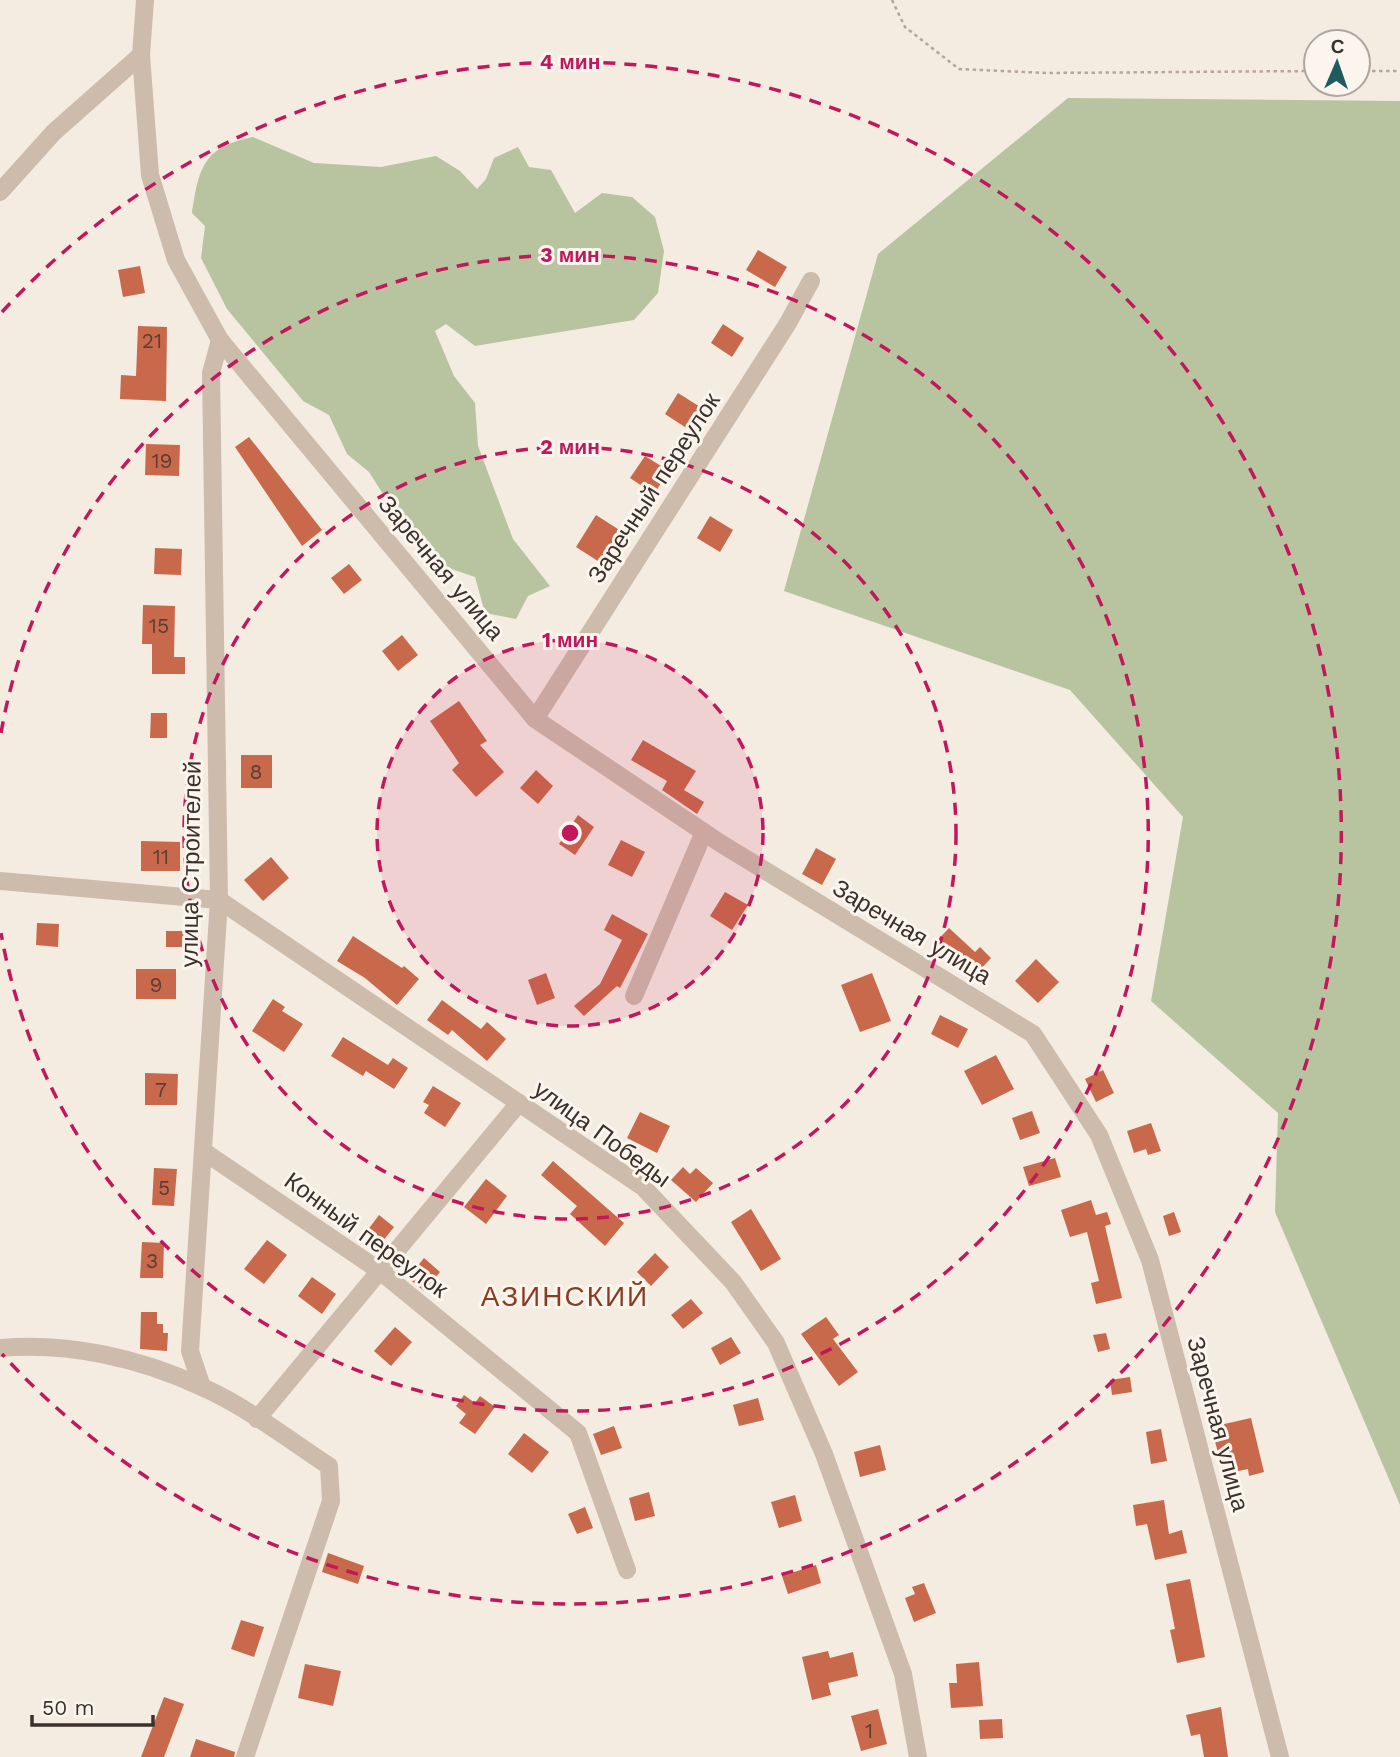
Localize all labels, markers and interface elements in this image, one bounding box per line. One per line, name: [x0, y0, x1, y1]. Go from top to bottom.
north arrow: [1302, 28, 1372, 98]
text: С: [1330, 35, 1345, 58]
text: 4 мин: [540, 49, 600, 74]
text: 3 мин: [540, 242, 600, 267]
house number: 21: [142, 328, 162, 353]
street label: Заречный переулок: [582, 387, 726, 588]
text: 2 мин: [540, 434, 600, 459]
house number: 19: [151, 448, 173, 473]
street label: Заречная улица: [372, 490, 510, 646]
house number: 15: [149, 613, 169, 638]
text: 1 мин: [542, 627, 598, 652]
house number: 8: [250, 759, 262, 784]
street label: улица Строителей: [175, 760, 207, 968]
centre of rings: [558, 821, 582, 845]
house number: 11: [153, 844, 169, 869]
street label: Заречная улица: [828, 874, 997, 991]
house number: 9: [150, 972, 162, 997]
street label: улица Победы: [528, 1075, 676, 1193]
house number: 7: [155, 1077, 167, 1102]
street label: Конный переулок: [279, 1166, 454, 1304]
house number: 5: [158, 1175, 170, 1200]
house number: 3: [146, 1248, 158, 1273]
district label: АЗИНСКИЙ: [481, 1280, 649, 1313]
street label: Заречная улица: [1181, 1333, 1255, 1515]
scale bar: [32, 1684, 152, 1728]
text: 50 m: [42, 1695, 94, 1720]
house number: 1: [865, 1718, 873, 1743]

